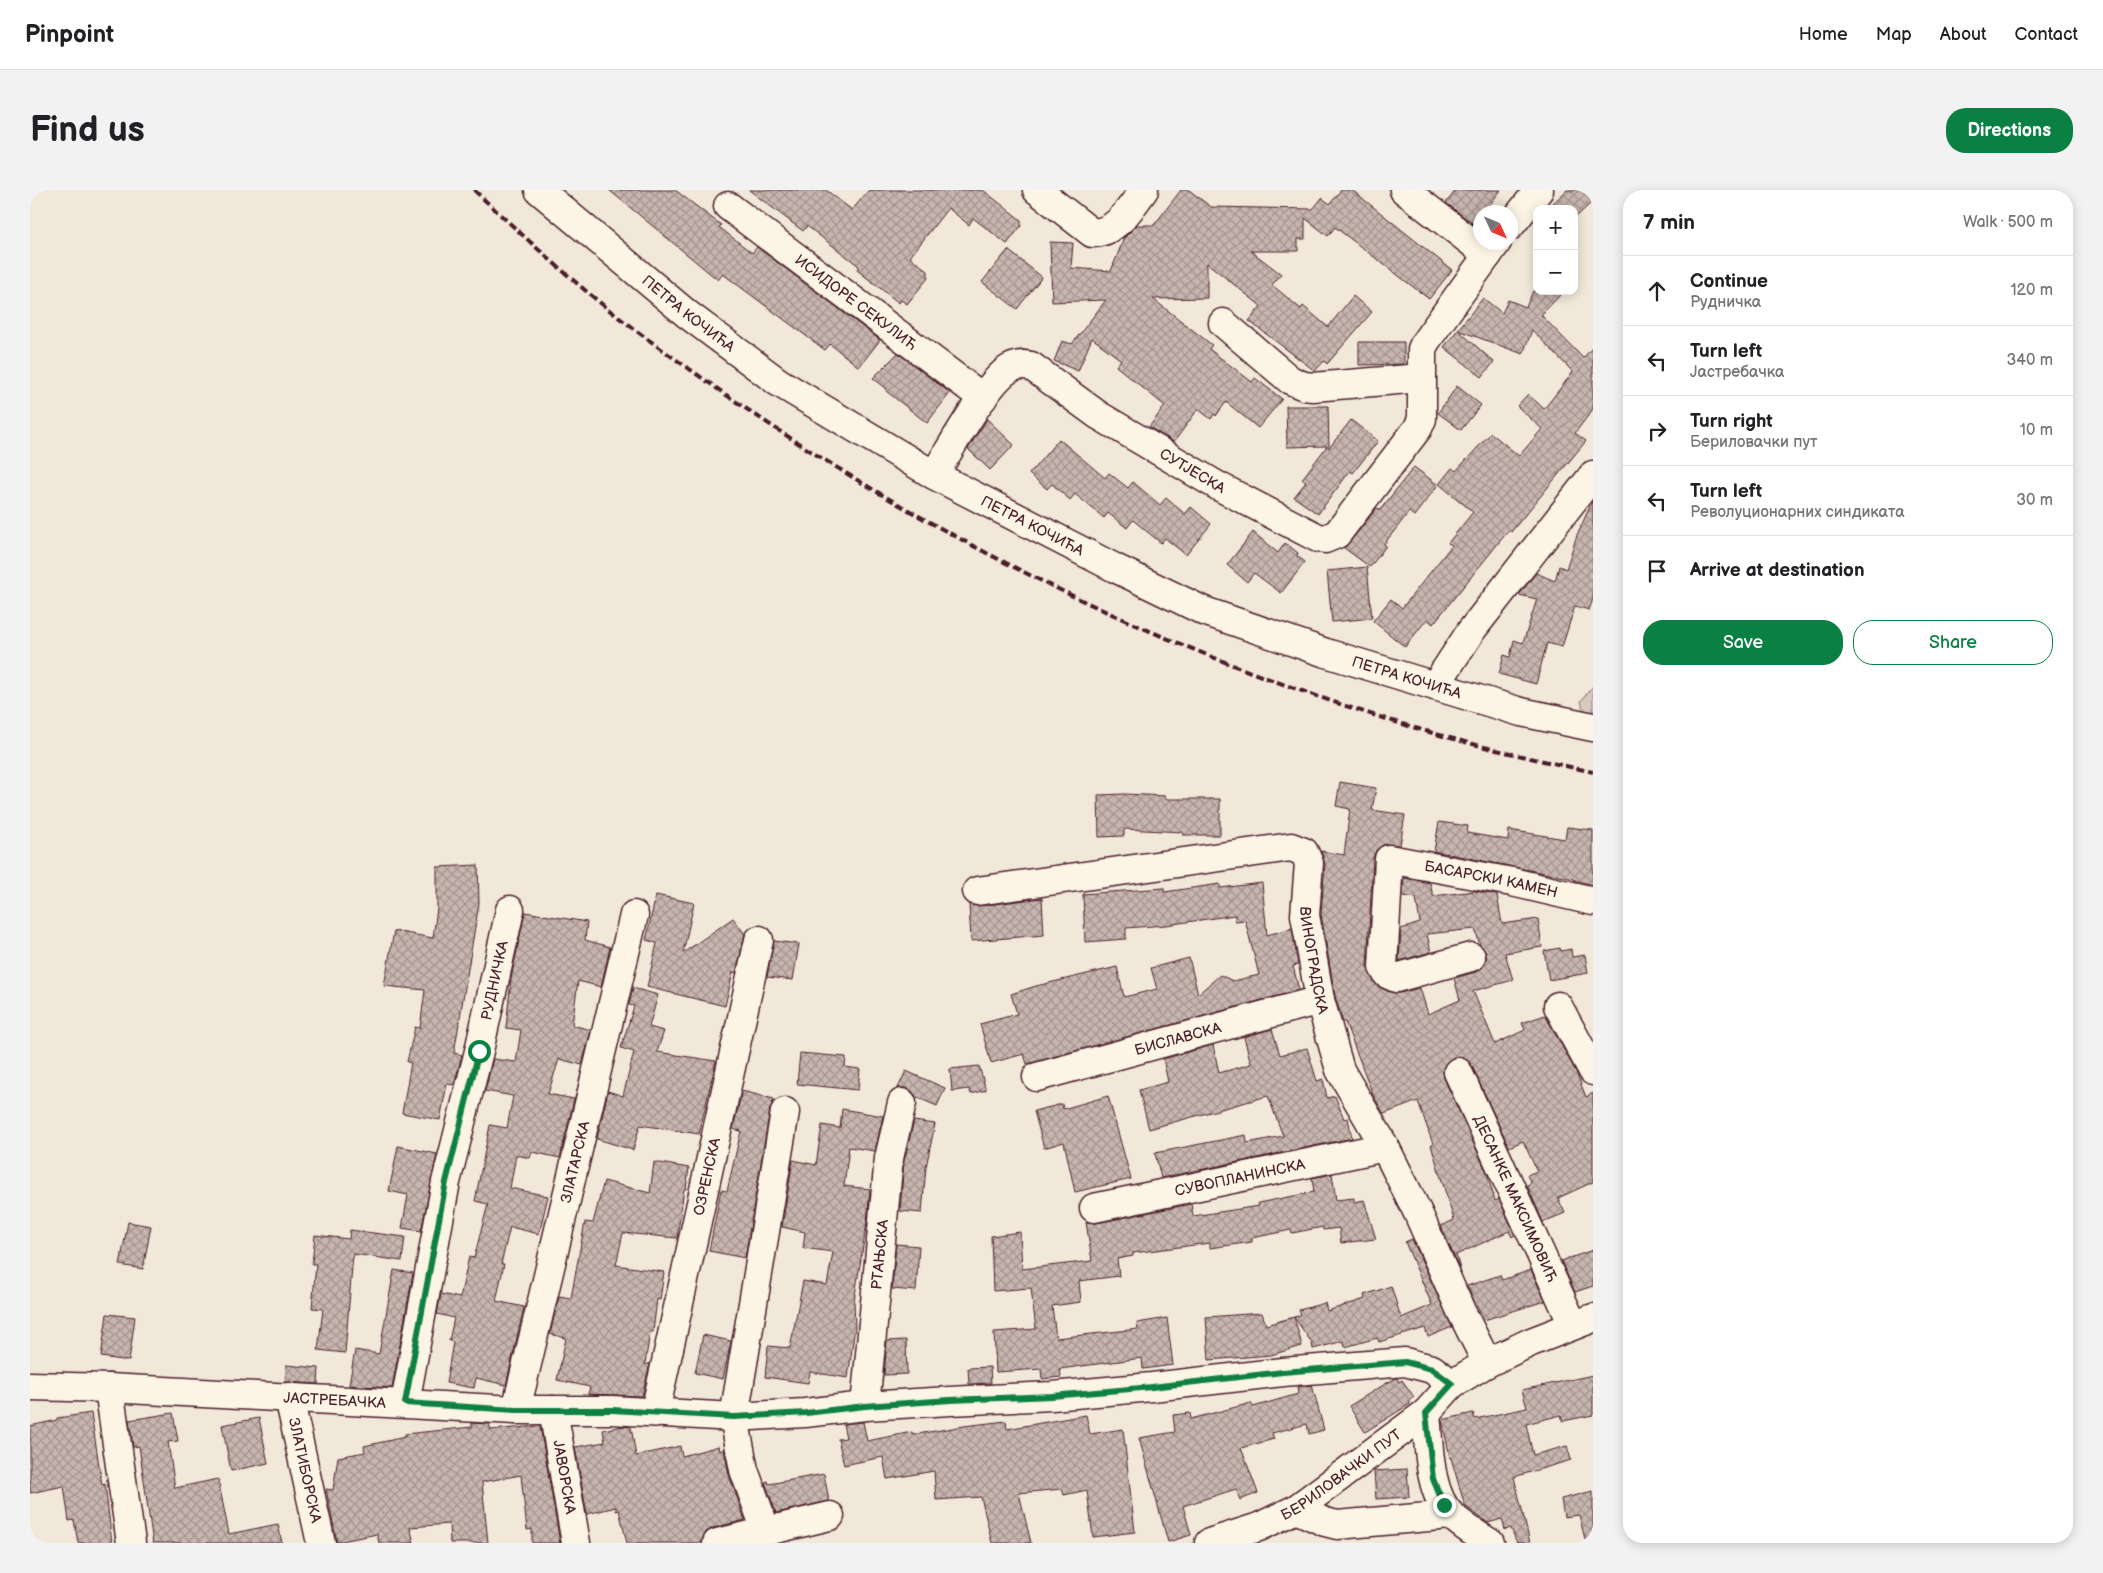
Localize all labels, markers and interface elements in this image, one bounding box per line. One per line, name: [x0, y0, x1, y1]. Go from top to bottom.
text: Pinpoint: [25, 20, 114, 49]
text: Home: [1799, 24, 1848, 45]
text: Map: [1876, 24, 1912, 45]
text: About: [1940, 24, 1987, 45]
text: Contact: [2015, 24, 2078, 45]
button: Directions: [1946, 108, 2073, 153]
text: Find us: [30, 109, 145, 152]
north arrow: [1473, 205, 1518, 250]
map controls: [1533, 205, 1578, 295]
button: +: [1533, 205, 1578, 250]
text: 7 min: [1643, 210, 1695, 235]
text: Walk · 500 m: [1963, 213, 2053, 232]
street label: ИСИДОРЕ СЕКУЛИЋ: [791, 250, 921, 354]
button: −: [1533, 250, 1578, 295]
text: Continue: [1690, 270, 1768, 293]
street label: ПЕТРА КОЧИЋА: [638, 271, 740, 357]
icon: ahead: [1643, 277, 1671, 305]
text: 120 m: [2010, 281, 2053, 300]
text: Рудничка: [1690, 293, 1761, 312]
text: Turn left: [1690, 340, 1762, 363]
icon: left: [1643, 347, 1671, 375]
text: 340 m: [2006, 351, 2053, 370]
text: Јастребачка: [1690, 363, 1784, 382]
text: Turn right: [1690, 410, 1773, 433]
icon: right: [1643, 417, 1671, 445]
text: 10 m: [2020, 421, 2053, 440]
text: Бериловачки пут: [1690, 433, 1817, 452]
street label: СУТЈЕСКА: [1156, 444, 1229, 498]
text: Turn left: [1690, 480, 1762, 503]
icon: left: [1643, 487, 1671, 515]
street label: ПЕТРА КОЧИЋА: [978, 491, 1088, 560]
text: 30 m: [2016, 491, 2053, 510]
text: Револуционарних синдиката: [1690, 503, 1905, 522]
icon: arrive: [1643, 557, 1671, 585]
text: Arrive at destination: [1690, 559, 1865, 582]
button: Save: [1643, 620, 1843, 665]
button: Share: [1853, 620, 2053, 665]
street label: ПЕТРА КОЧИЋА: [1350, 652, 1465, 703]
street label: БАСАРСКИ КАМЕН: [1423, 856, 1560, 902]
street label: ВИНОГРАДСКА: [1295, 906, 1333, 1017]
street label: РУДНИЧКА: [477, 938, 513, 1022]
street label: БИСЛАВСКА: [1133, 1018, 1224, 1059]
route start: [468, 1040, 491, 1063]
street label: ДЕСАНКЕ МАКСИМОВИЋ: [1469, 1112, 1562, 1285]
street label: ЗЛАТАРСКА: [556, 1118, 594, 1205]
street label: ОЗРЕНСКА: [689, 1135, 725, 1217]
street label: СУВОПЛАНИНСКА: [1173, 1154, 1307, 1200]
street label: РТАЊСКА: [867, 1218, 893, 1291]
street label: ЈАСТРЕБАЧКА: [283, 1388, 387, 1413]
street label: ЗЛАТИБОРСКА: [284, 1416, 326, 1525]
street label: БЕРИЛОВАЧКИ ПУТ: [1278, 1425, 1405, 1524]
street label: ЈАВОРСКА: [549, 1438, 580, 1516]
route end: [1433, 1494, 1456, 1517]

